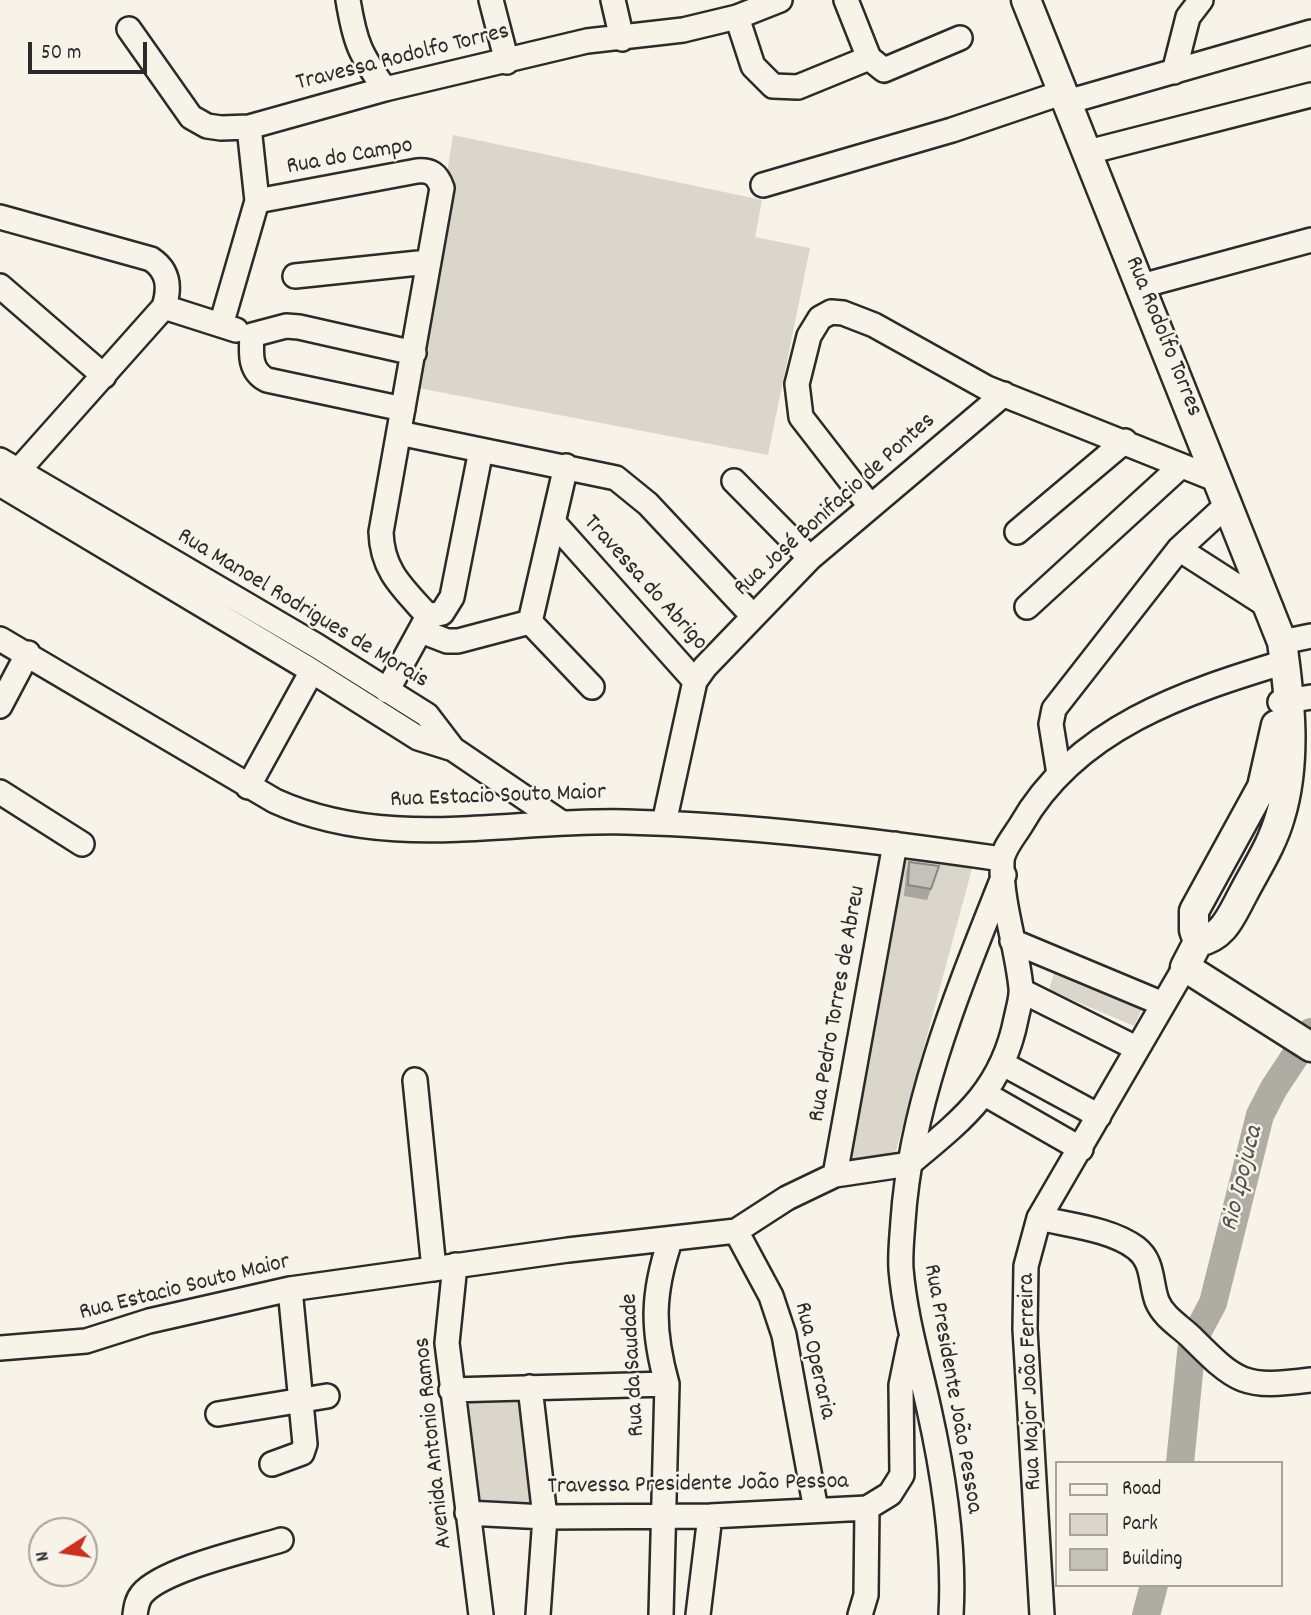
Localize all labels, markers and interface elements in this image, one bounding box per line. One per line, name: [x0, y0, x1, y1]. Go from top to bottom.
street label: Travessa Rodolfo Torres: [294, 19, 512, 99]
scale bar: [32, 28, 150, 72]
text: 50 m: [41, 39, 81, 69]
street label: Rua do Campo: [285, 133, 415, 183]
street label: Rua Rodolfo Torres: [1117, 253, 1207, 421]
street label: Rua José Bonifacio de Pontes: [729, 408, 943, 604]
street label: Travessa do Abrigo: [576, 510, 712, 658]
street label: Rua Manoel Rodrigues de Morais: [171, 523, 433, 697]
street label: Rua Estacio Souto Maior: [390, 780, 606, 816]
street label: Rua Pedro Torres de Abreu: [804, 884, 874, 1124]
water label: Rio Ipojuca: [1216, 1123, 1272, 1235]
street label: Rua Estacio Souto Maior: [77, 1249, 293, 1329]
street label: Rua Presidente João Pessoa: [915, 1262, 987, 1516]
street label: Rua Major João Ferreira: [1014, 1273, 1050, 1491]
street label: Rua da Saudade: [617, 1293, 653, 1437]
street label: Rua Operaria: [786, 1300, 840, 1422]
street label: Avenida Antonio Ramos: [410, 1336, 460, 1550]
legend: [1056, 1461, 1283, 1587]
street label: Travessa Presidente João Pessoa: [547, 1469, 849, 1503]
text: Road: [1122, 1475, 1161, 1505]
text: Park: [1122, 1510, 1158, 1540]
north arrow: [28, 1517, 98, 1587]
text: Building: [1122, 1545, 1182, 1575]
text: N: [30, 1549, 58, 1563]

